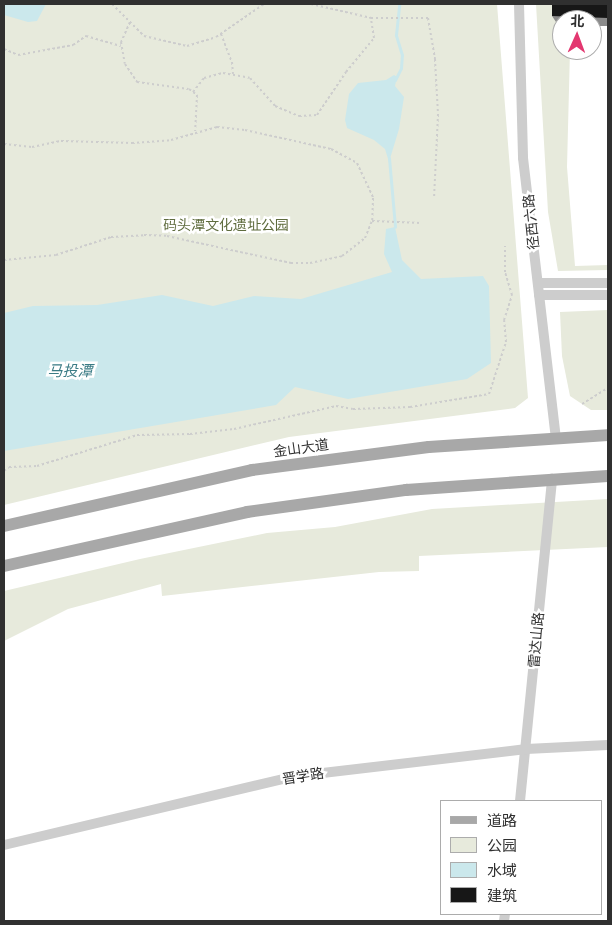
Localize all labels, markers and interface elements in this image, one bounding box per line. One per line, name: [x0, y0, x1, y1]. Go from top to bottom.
north arrow: [552, 10, 602, 60]
text: 北: [570, 13, 585, 29]
street label: 径西六路: [520, 193, 542, 251]
park label: 码头潭文化遗址公园: [163, 217, 289, 233]
water label: 马投潭: [48, 363, 92, 381]
street label: 金山大道: [272, 436, 330, 460]
street label: 雷达山路: [525, 611, 547, 669]
street label: 晋学路: [281, 764, 325, 788]
legend: [440, 800, 602, 915]
text: 道路: [487, 812, 517, 830]
text: 公园: [487, 837, 517, 855]
text: 水域: [487, 862, 517, 880]
text: 建筑: [487, 887, 517, 905]

